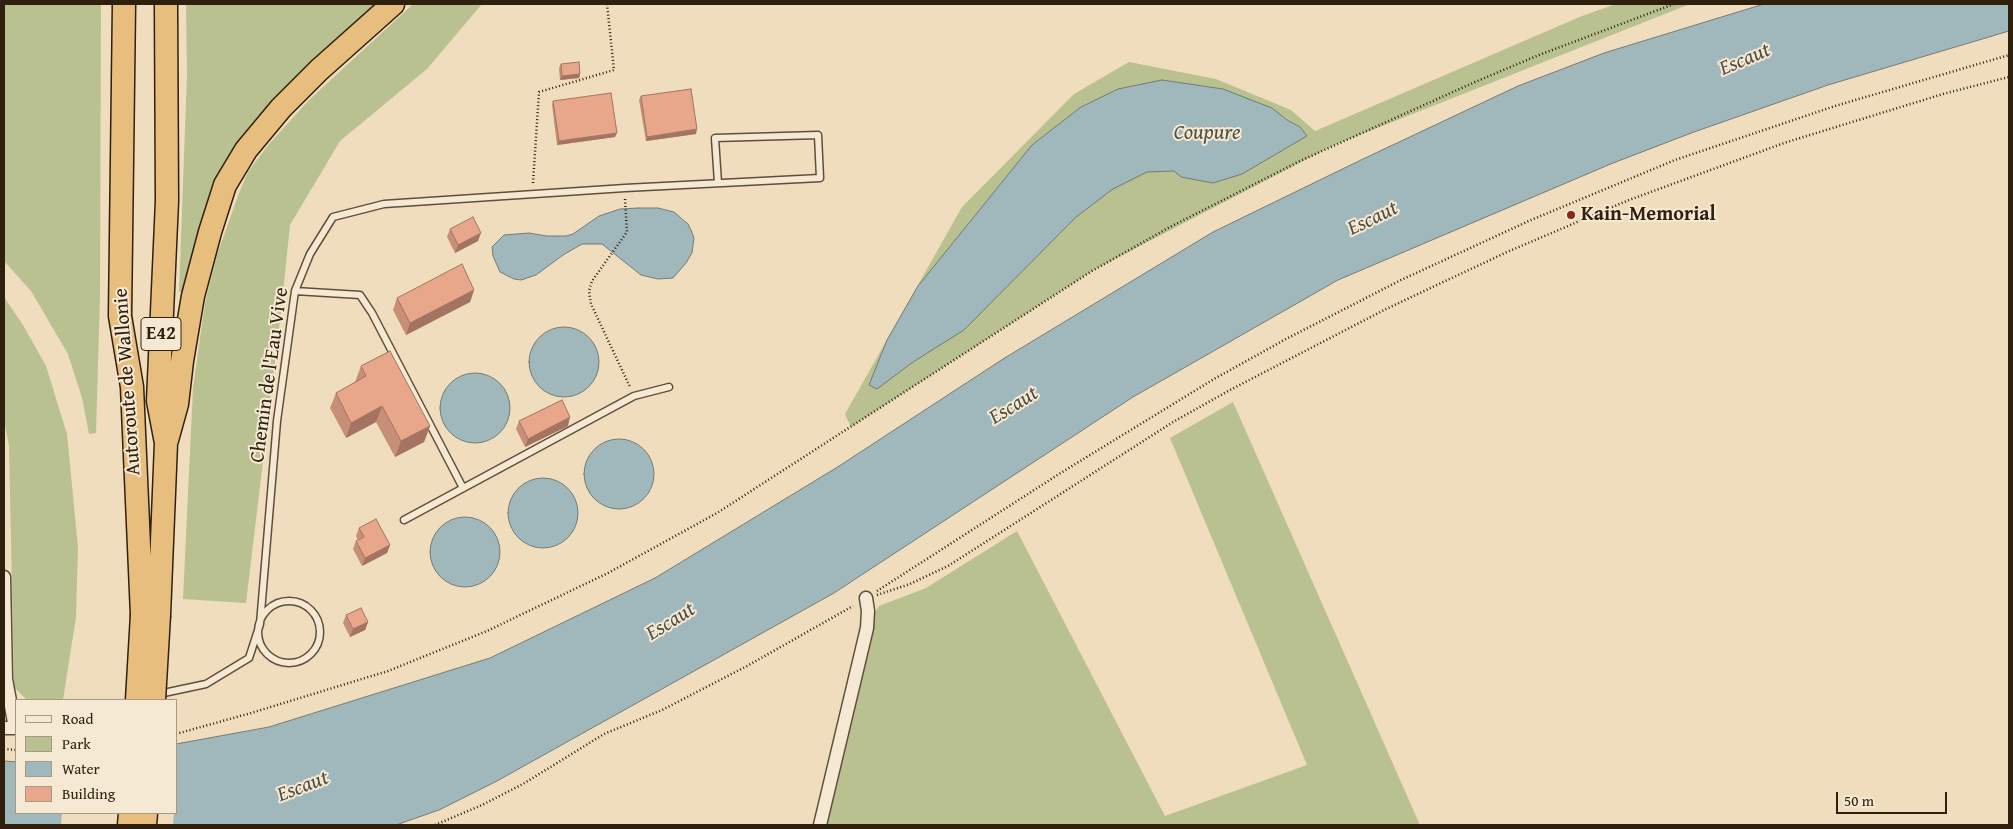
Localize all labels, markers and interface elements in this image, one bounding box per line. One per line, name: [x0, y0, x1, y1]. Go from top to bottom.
water label: Escaut: [1716, 38, 1774, 82]
water label: Coupure: [1174, 121, 1240, 147]
water label: Escaut: [1344, 196, 1402, 242]
place label: Kain-Memorial: [1581, 203, 1716, 227]
marker: Kain-Memorial: [1565, 209, 1577, 221]
street label: Chemin de l'Eau Vive: [246, 286, 294, 464]
street label: Autoroute de Wallonie: [109, 287, 147, 477]
road number: E42: [141, 318, 181, 350]
water label: Escaut: [985, 381, 1043, 431]
water label: Escaut: [642, 597, 700, 647]
legend: [15, 699, 178, 814]
text: Road: [62, 708, 93, 729]
text: Park: [62, 733, 91, 754]
text: Water: [62, 758, 100, 779]
water label: Escaut: [274, 766, 332, 808]
scale bar: [1838, 782, 1949, 814]
text: Building: [62, 783, 115, 804]
text: 50 m: [1844, 790, 1874, 811]

